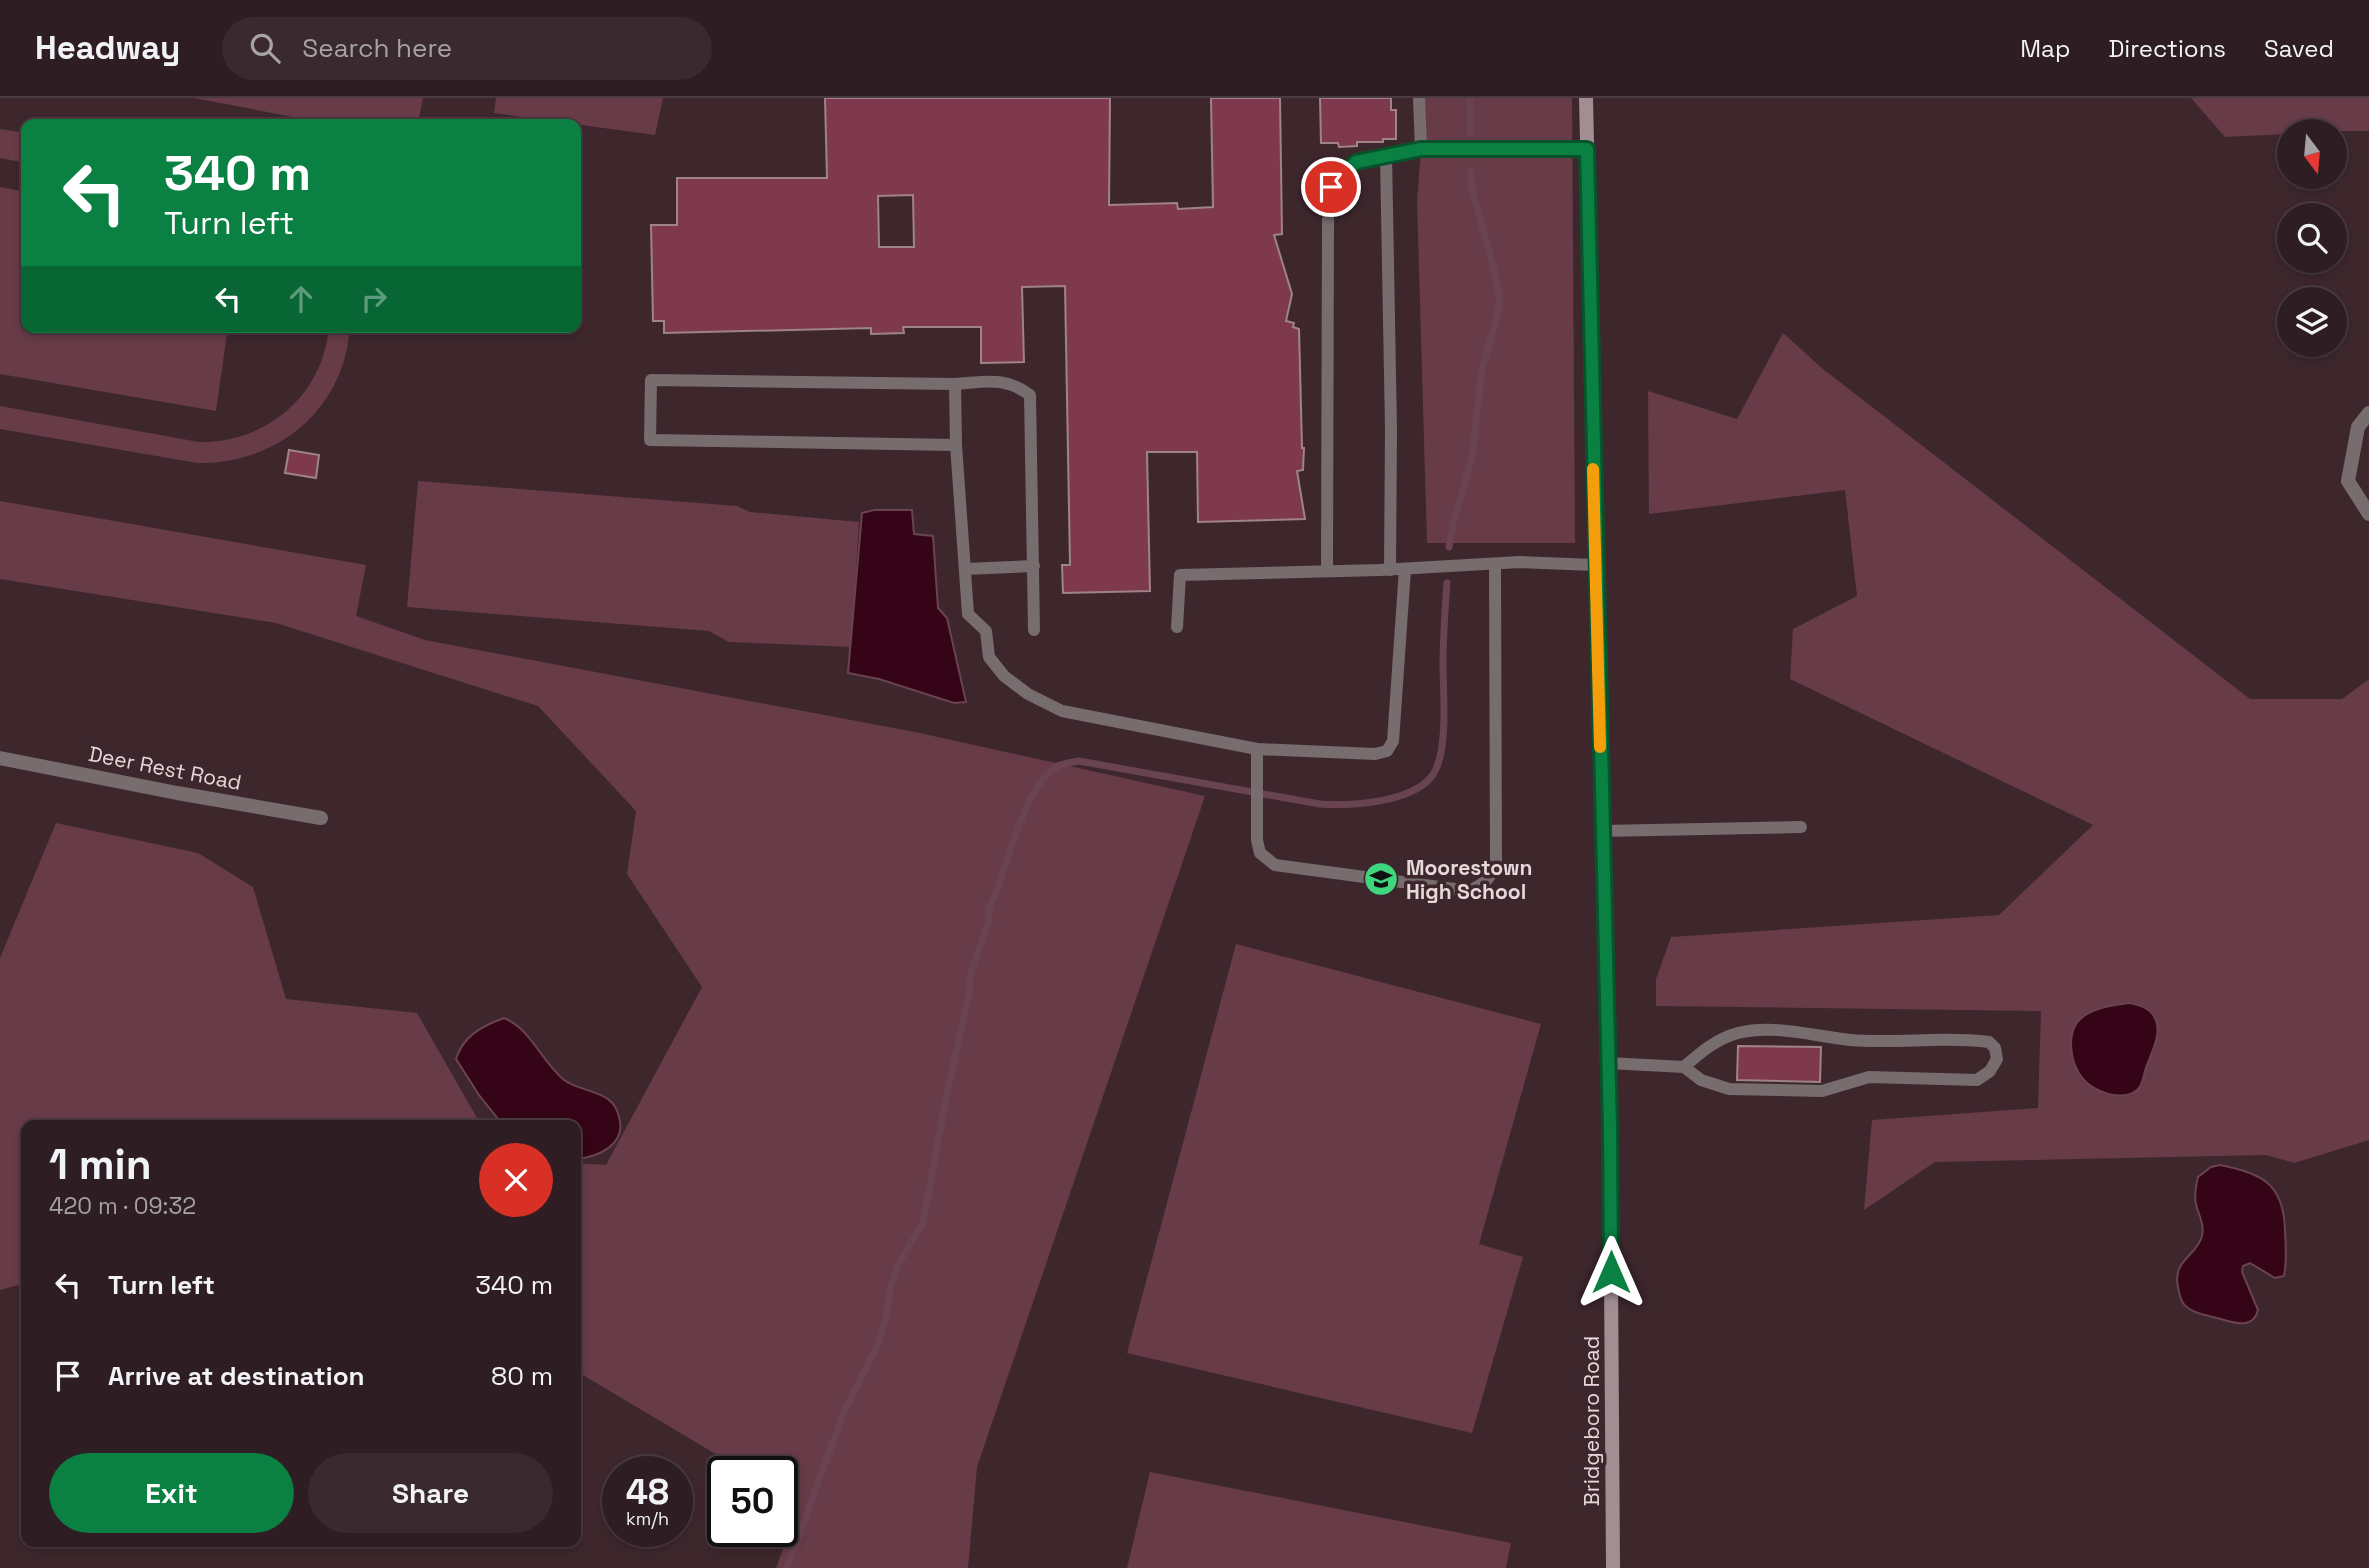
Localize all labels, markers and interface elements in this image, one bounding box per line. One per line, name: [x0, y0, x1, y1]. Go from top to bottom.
search box: [222, 17, 712, 80]
text: Headway: [35, 27, 180, 69]
icon: search: [246, 29, 284, 67]
text: Search here: [302, 31, 452, 65]
text: Map: [2020, 33, 2070, 64]
text: Directions: [2108, 33, 2226, 64]
text: Saved: [2264, 33, 2334, 64]
north arrow: [2277, 119, 2347, 189]
map controls: [2277, 119, 2347, 357]
text: 340 m: [164, 142, 311, 204]
icon: left: [49, 147, 140, 238]
pin: [1301, 157, 1361, 217]
icon: arrive: [1312, 168, 1350, 206]
text: Turn left: [164, 203, 294, 243]
button: search: [2277, 203, 2347, 273]
icon: left: [209, 280, 247, 318]
icon: ahead: [282, 280, 320, 318]
icon: right: [355, 280, 393, 318]
button: layers: [2277, 287, 2347, 357]
street label: Deer Rest Road: [86, 740, 244, 796]
place label: Moorestown High School: [1406, 854, 1532, 905]
school or university icon: Moorestown High School: [1362, 860, 1400, 898]
text: 1 min: [49, 1138, 152, 1191]
button: close: [479, 1143, 553, 1217]
text: 420 m · 09:32: [49, 1191, 196, 1221]
position arrow: [1574, 1235, 1648, 1309]
icon: left: [49, 1266, 87, 1304]
text: Turn left: [108, 1268, 215, 1302]
text: 340 m: [475, 1268, 553, 1302]
street label: Bridgeboro Road: [1578, 1336, 1605, 1506]
icon: arrive: [49, 1357, 87, 1395]
text: Arrive at destination: [108, 1359, 365, 1393]
text: 80 m: [491, 1359, 553, 1393]
button: Exit: [49, 1453, 294, 1533]
button: Share: [308, 1453, 553, 1533]
speed limit sign: 50: [707, 1456, 798, 1547]
text: 48: [626, 1470, 669, 1514]
text: km/h: [626, 1507, 669, 1530]

